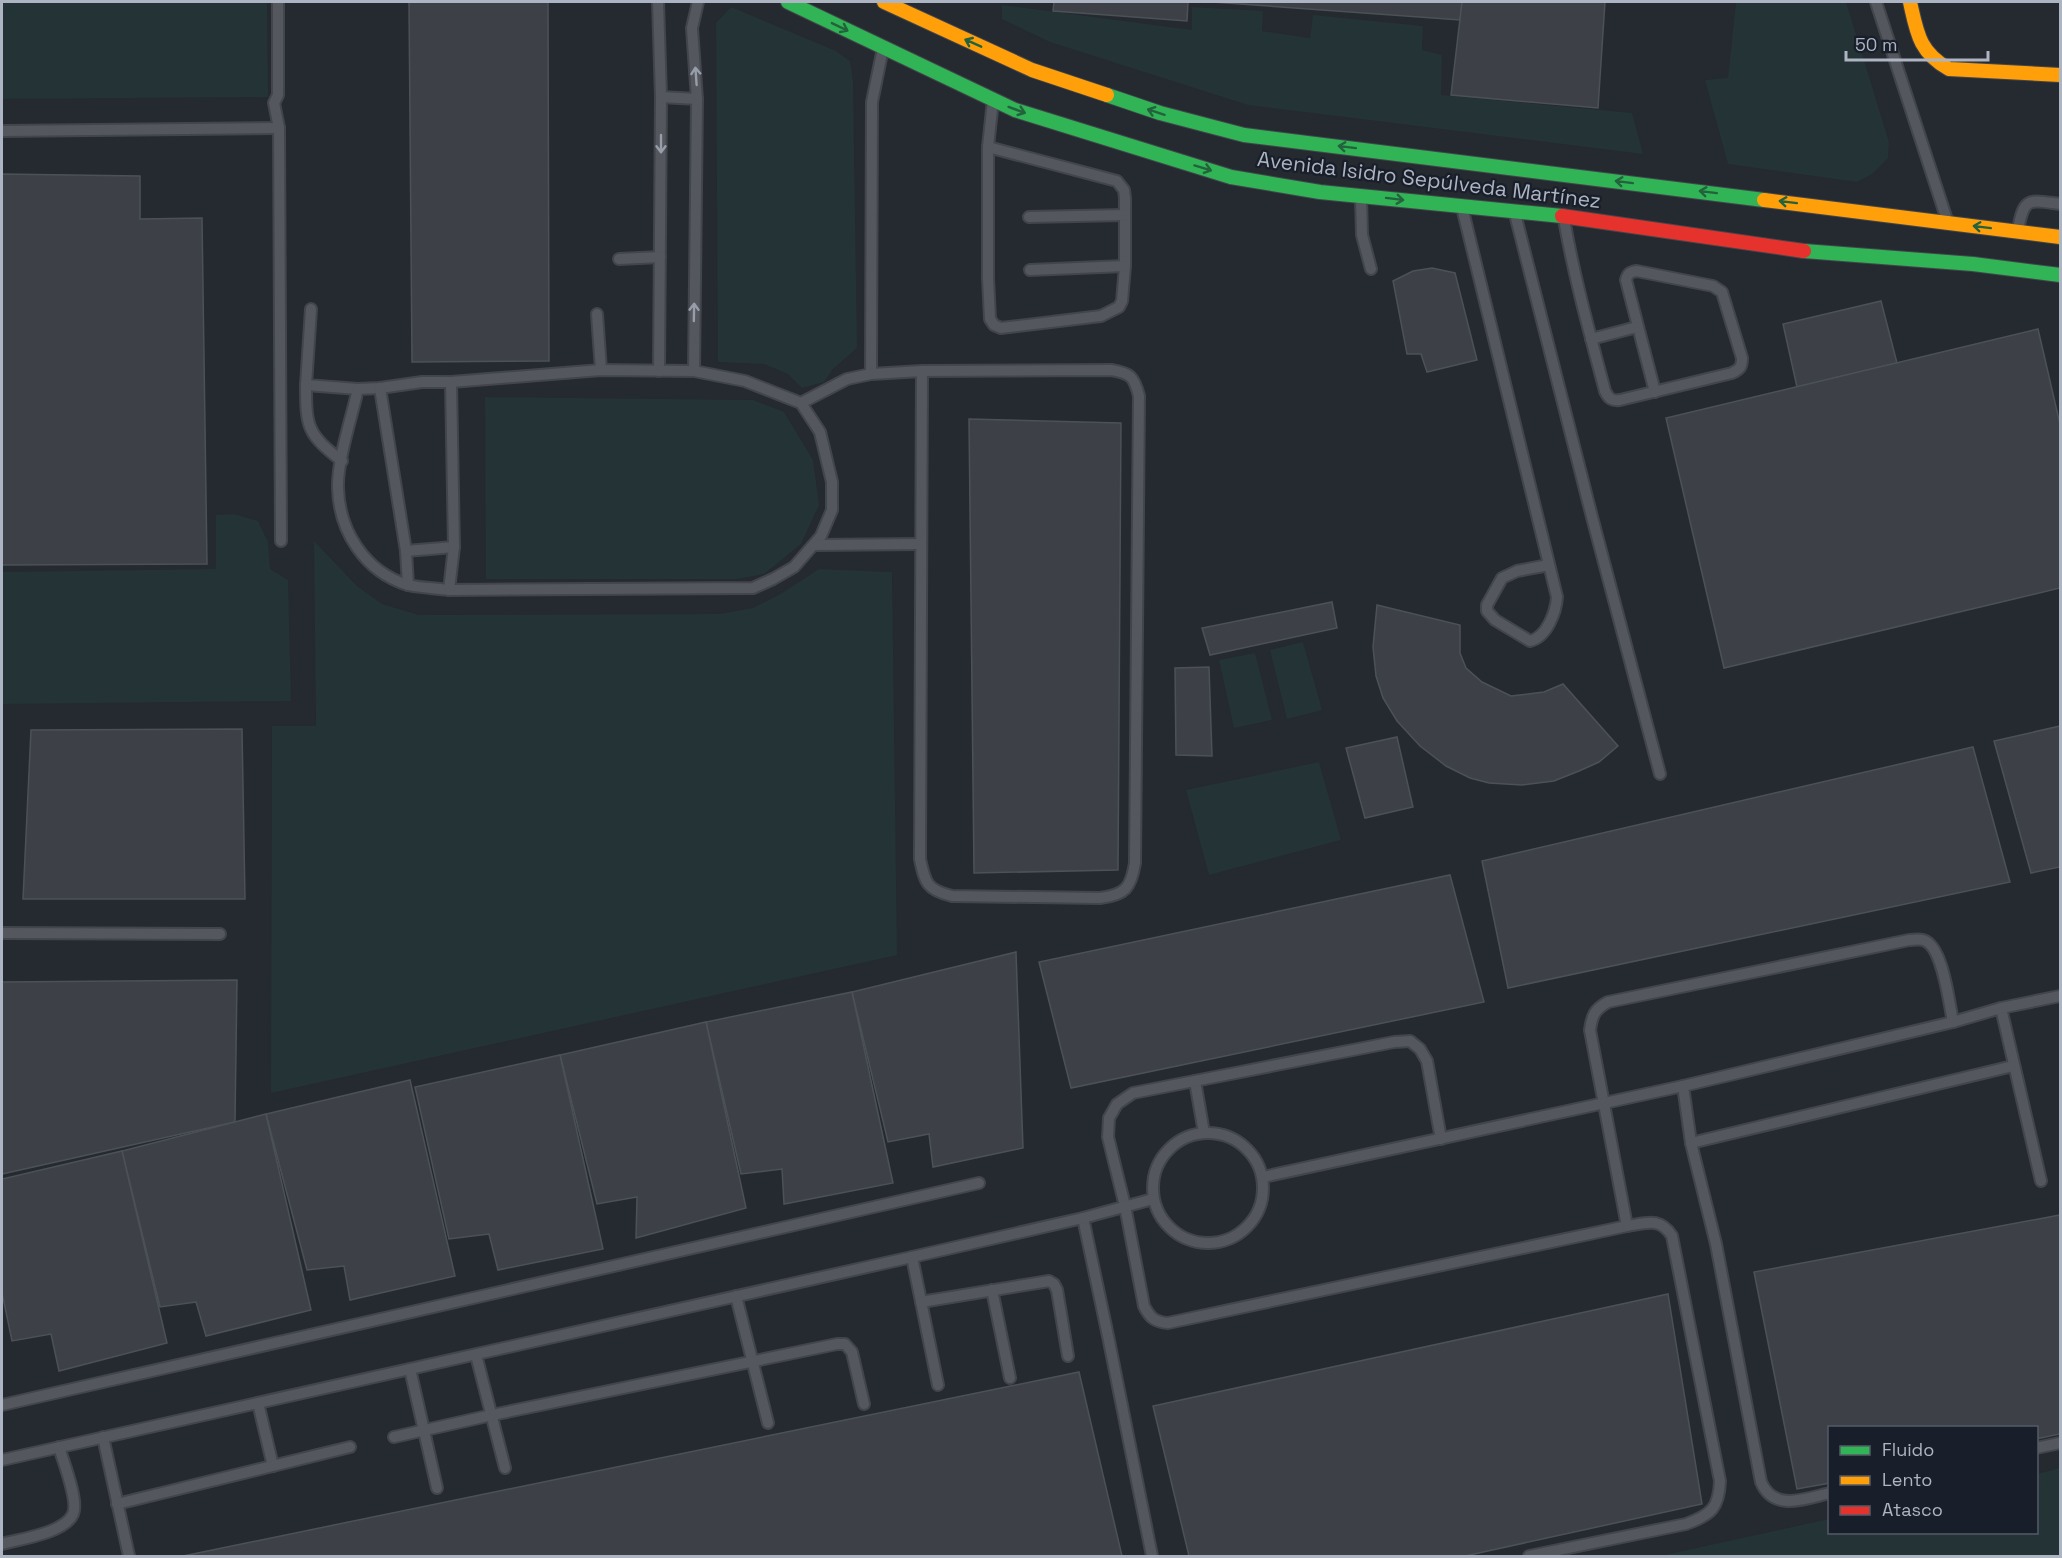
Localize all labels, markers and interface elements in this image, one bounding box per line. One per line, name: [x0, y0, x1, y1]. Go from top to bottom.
one-way arrow: [831, 22, 849, 33]
scale bar: [1846, 24, 1988, 62]
text: 50 m: [1855, 33, 1897, 56]
one-way arrow: [964, 37, 982, 48]
one-way arrow: [690, 66, 701, 86]
one-way arrow: [1007, 105, 1026, 116]
one-way arrow: [1147, 105, 1166, 116]
one-way arrow: [655, 133, 667, 153]
one-way arrow: [1337, 142, 1357, 153]
street label: Avenida Isidro Sepúlveda Martínez: [1256, 145, 1602, 214]
one-way arrow: [1193, 164, 1212, 175]
one-way arrow: [1614, 176, 1634, 187]
one-way arrow: [1699, 187, 1719, 198]
one-way arrow: [1384, 194, 1404, 205]
one-way arrow: [1779, 197, 1799, 208]
one-way arrow: [1972, 222, 1992, 233]
one-way arrow: [689, 303, 700, 323]
legend: [1828, 1426, 2038, 1534]
text: Fluido: [1882, 1438, 1934, 1461]
text: Lento: [1882, 1468, 1932, 1491]
text: Atasco: [1882, 1498, 1943, 1521]

